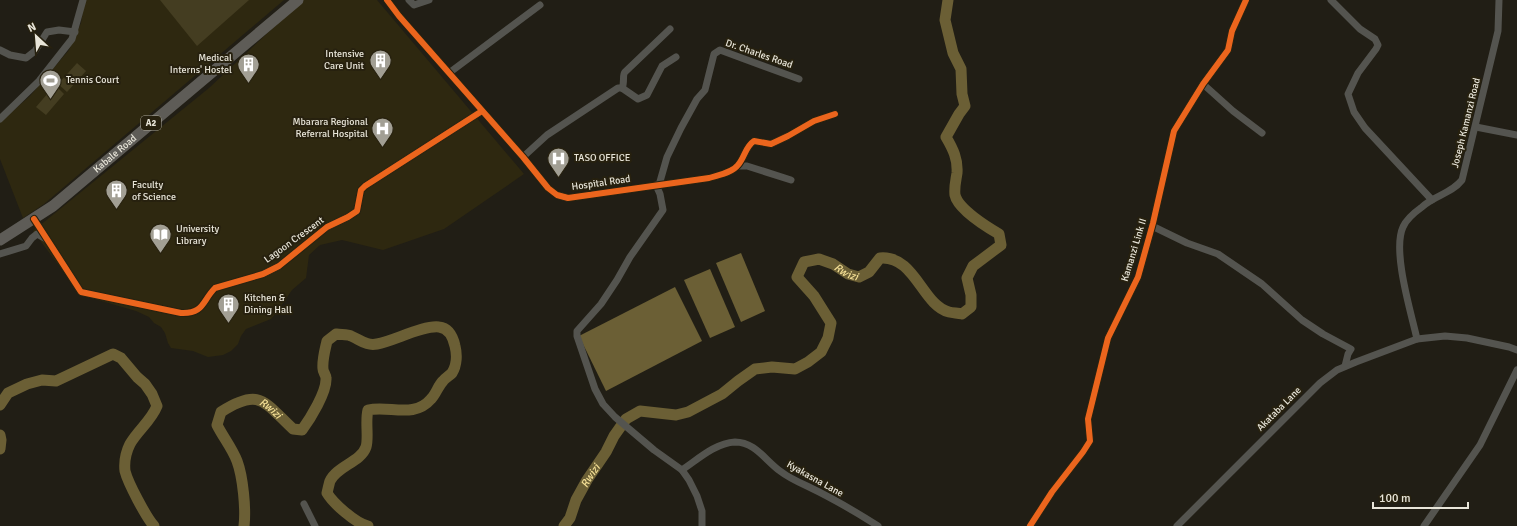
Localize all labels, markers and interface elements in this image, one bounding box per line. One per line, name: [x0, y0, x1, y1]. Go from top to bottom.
north arrow: [16, 16, 56, 56]
text: N: [26, 20, 38, 35]
street label: Dr. Charles Road: [724, 37, 794, 71]
building icon: Intensive Care Unit: [367, 47, 393, 80]
place label: Intensive Care Unit: [324, 48, 364, 72]
building icon: Medical Interns' Hostel: [235, 51, 261, 84]
place label: Medical Interns' Hostel: [170, 52, 232, 76]
sports icon: Tennis Court: [37, 67, 63, 100]
place label: Tennis Court: [66, 74, 120, 86]
street label: Joseph Kamanzi Road: [1449, 77, 1483, 169]
hospital icon: Mbarara Regional Referral Hospital: [370, 115, 396, 148]
road number: A2: [141, 116, 161, 130]
place label: Mbarara Regional Referral Hospital: [293, 116, 368, 140]
street label: Kabale Road: [91, 132, 139, 175]
hospital icon: TASO OFFICE: [546, 145, 572, 178]
place label: TASO OFFICE: [574, 152, 631, 164]
street label: Hospital Road: [571, 173, 631, 193]
building icon: Faculty of Science: [103, 178, 129, 211]
place label: Faculty of Science: [132, 179, 176, 203]
street label: Lagoon Crescent: [262, 214, 327, 266]
street label: Kamanzi Link II: [1119, 217, 1149, 283]
library icon: University Library: [147, 222, 173, 255]
place label: University Library: [176, 223, 219, 247]
water label: Rwizi: [832, 260, 861, 283]
building icon: Kitchen & Dining Hall: [215, 291, 241, 324]
place label: Kitchen & Dining Hall: [244, 292, 292, 316]
street label: Akataba Lane: [1254, 384, 1304, 434]
water label: Rwizi: [257, 395, 286, 422]
street label: Kyakasna Lane: [784, 458, 846, 500]
water label: Rwizi: [578, 461, 603, 490]
scale bar: [1373, 484, 1468, 510]
text: 100 m: [1379, 491, 1411, 506]

